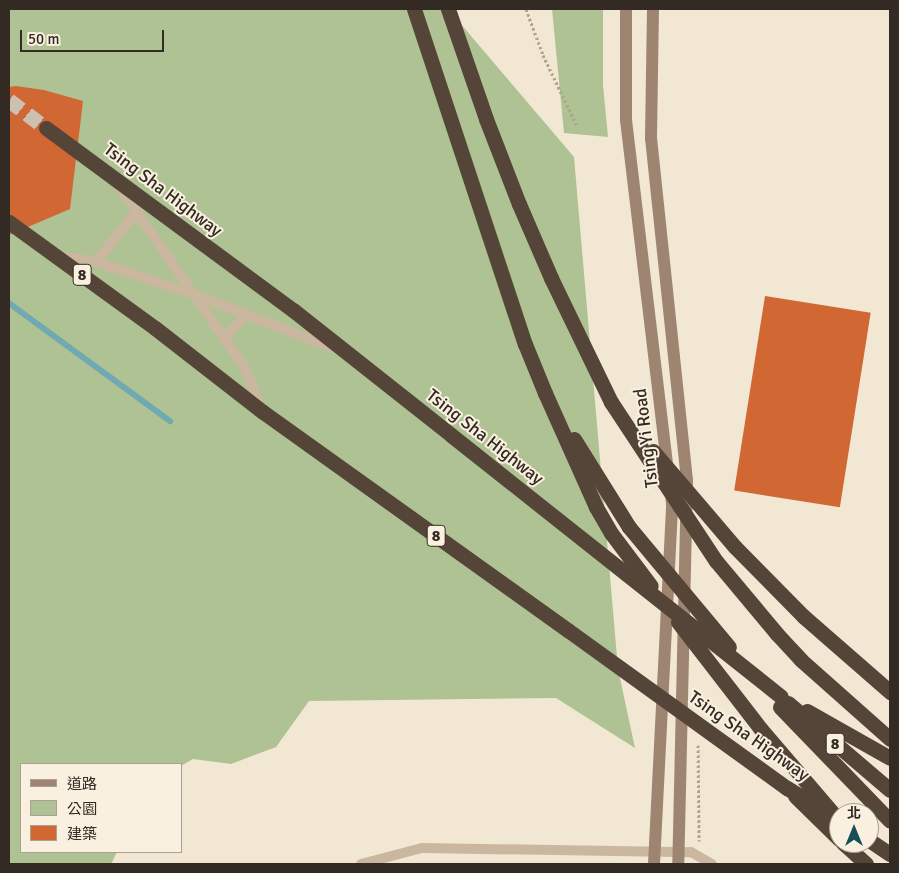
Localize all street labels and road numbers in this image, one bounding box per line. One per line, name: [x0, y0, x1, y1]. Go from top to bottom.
street label: Tsing Sha Highway: [100, 138, 226, 242]
road number: 8: [72, 262, 92, 288]
street label: Tsing Sha Highway: [422, 385, 548, 489]
street label: Tsing Yi Road: [629, 387, 663, 489]
road number: 8: [426, 522, 446, 550]
street label: Tsing Sha Highway: [684, 686, 814, 786]
road number: 8: [825, 731, 845, 758]

